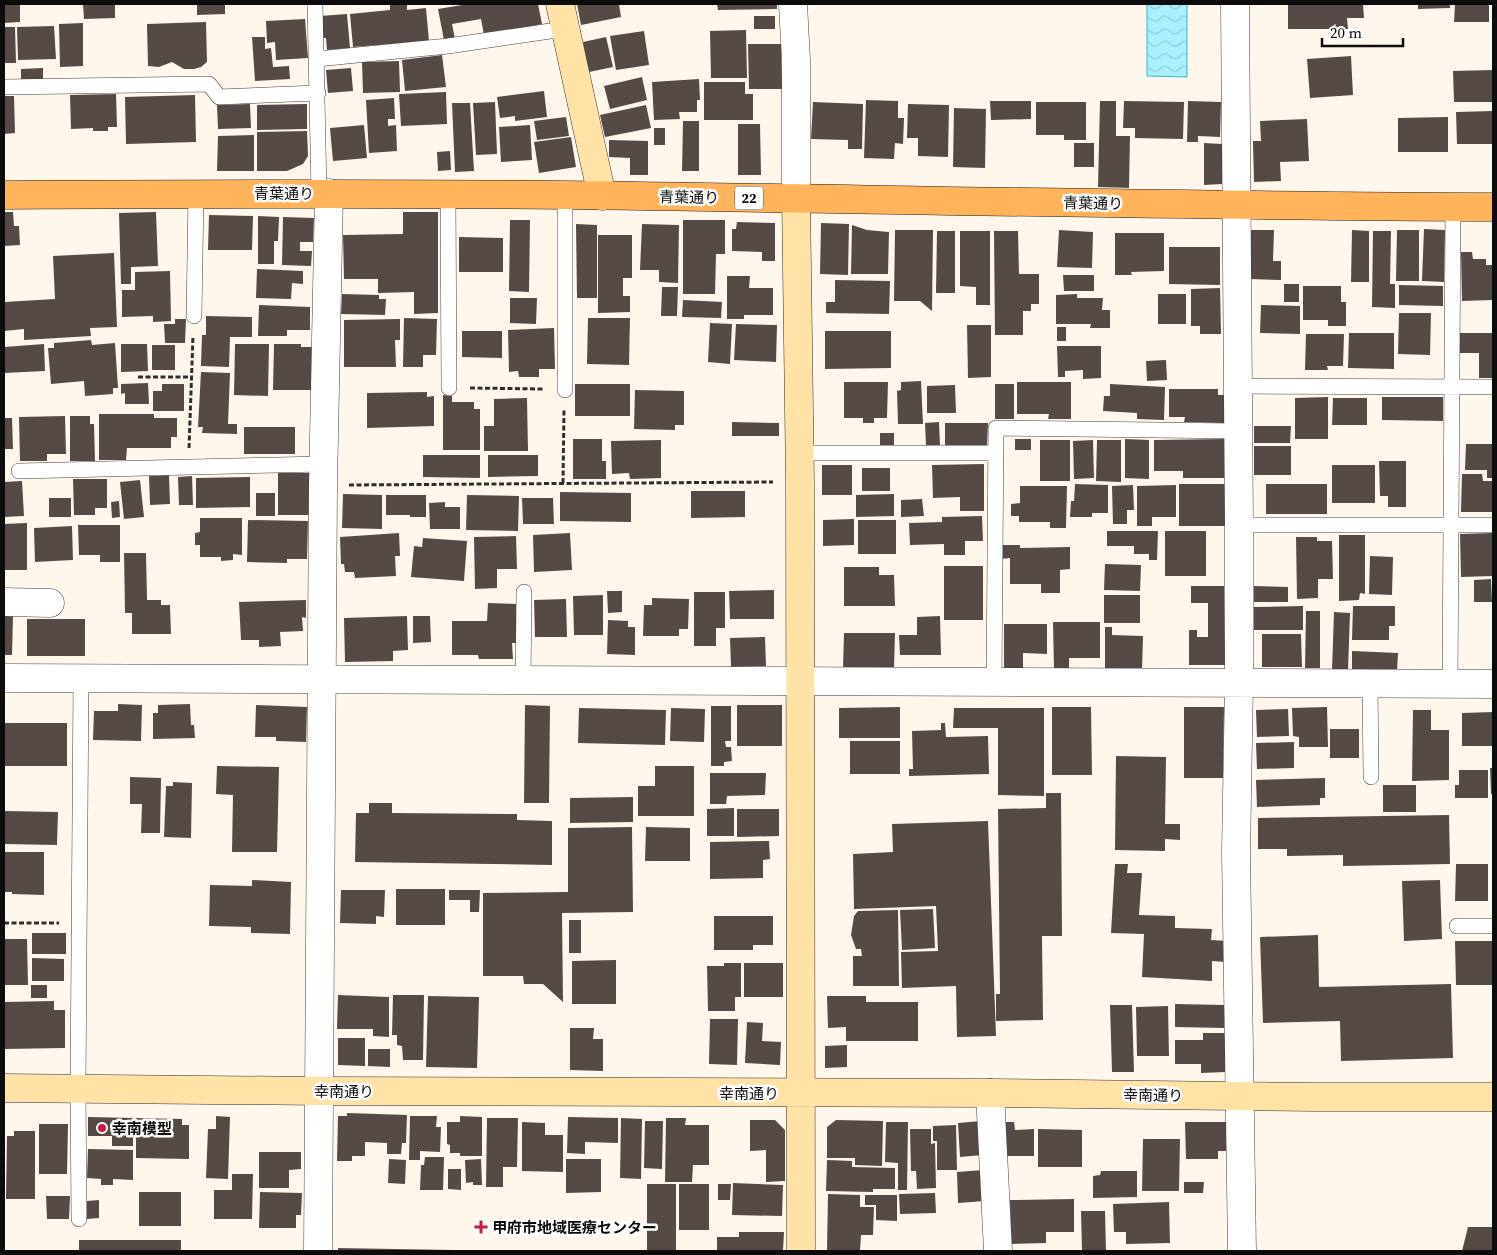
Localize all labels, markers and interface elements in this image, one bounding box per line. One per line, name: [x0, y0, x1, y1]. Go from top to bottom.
scale bar: [1322, 15, 1403, 47]
text: 20 m: [1330, 22, 1362, 43]
street label: 青葉通り: [254, 183, 314, 204]
street label: 青葉通り: [659, 186, 719, 208]
road number: 22: [735, 187, 763, 210]
street label: 青葉通り: [1063, 192, 1123, 214]
street label: 幸南通り: [314, 1081, 374, 1102]
street label: 幸南通り: [719, 1083, 779, 1104]
street label: 幸南通り: [1123, 1084, 1183, 1106]
place label: 幸南模型: [112, 1118, 172, 1139]
marker: 幸南模型: [96, 1122, 108, 1134]
place label: 甲府市地域医療センター: [492, 1217, 657, 1238]
marker: 甲府市地域医療センター: [474, 1220, 488, 1234]

